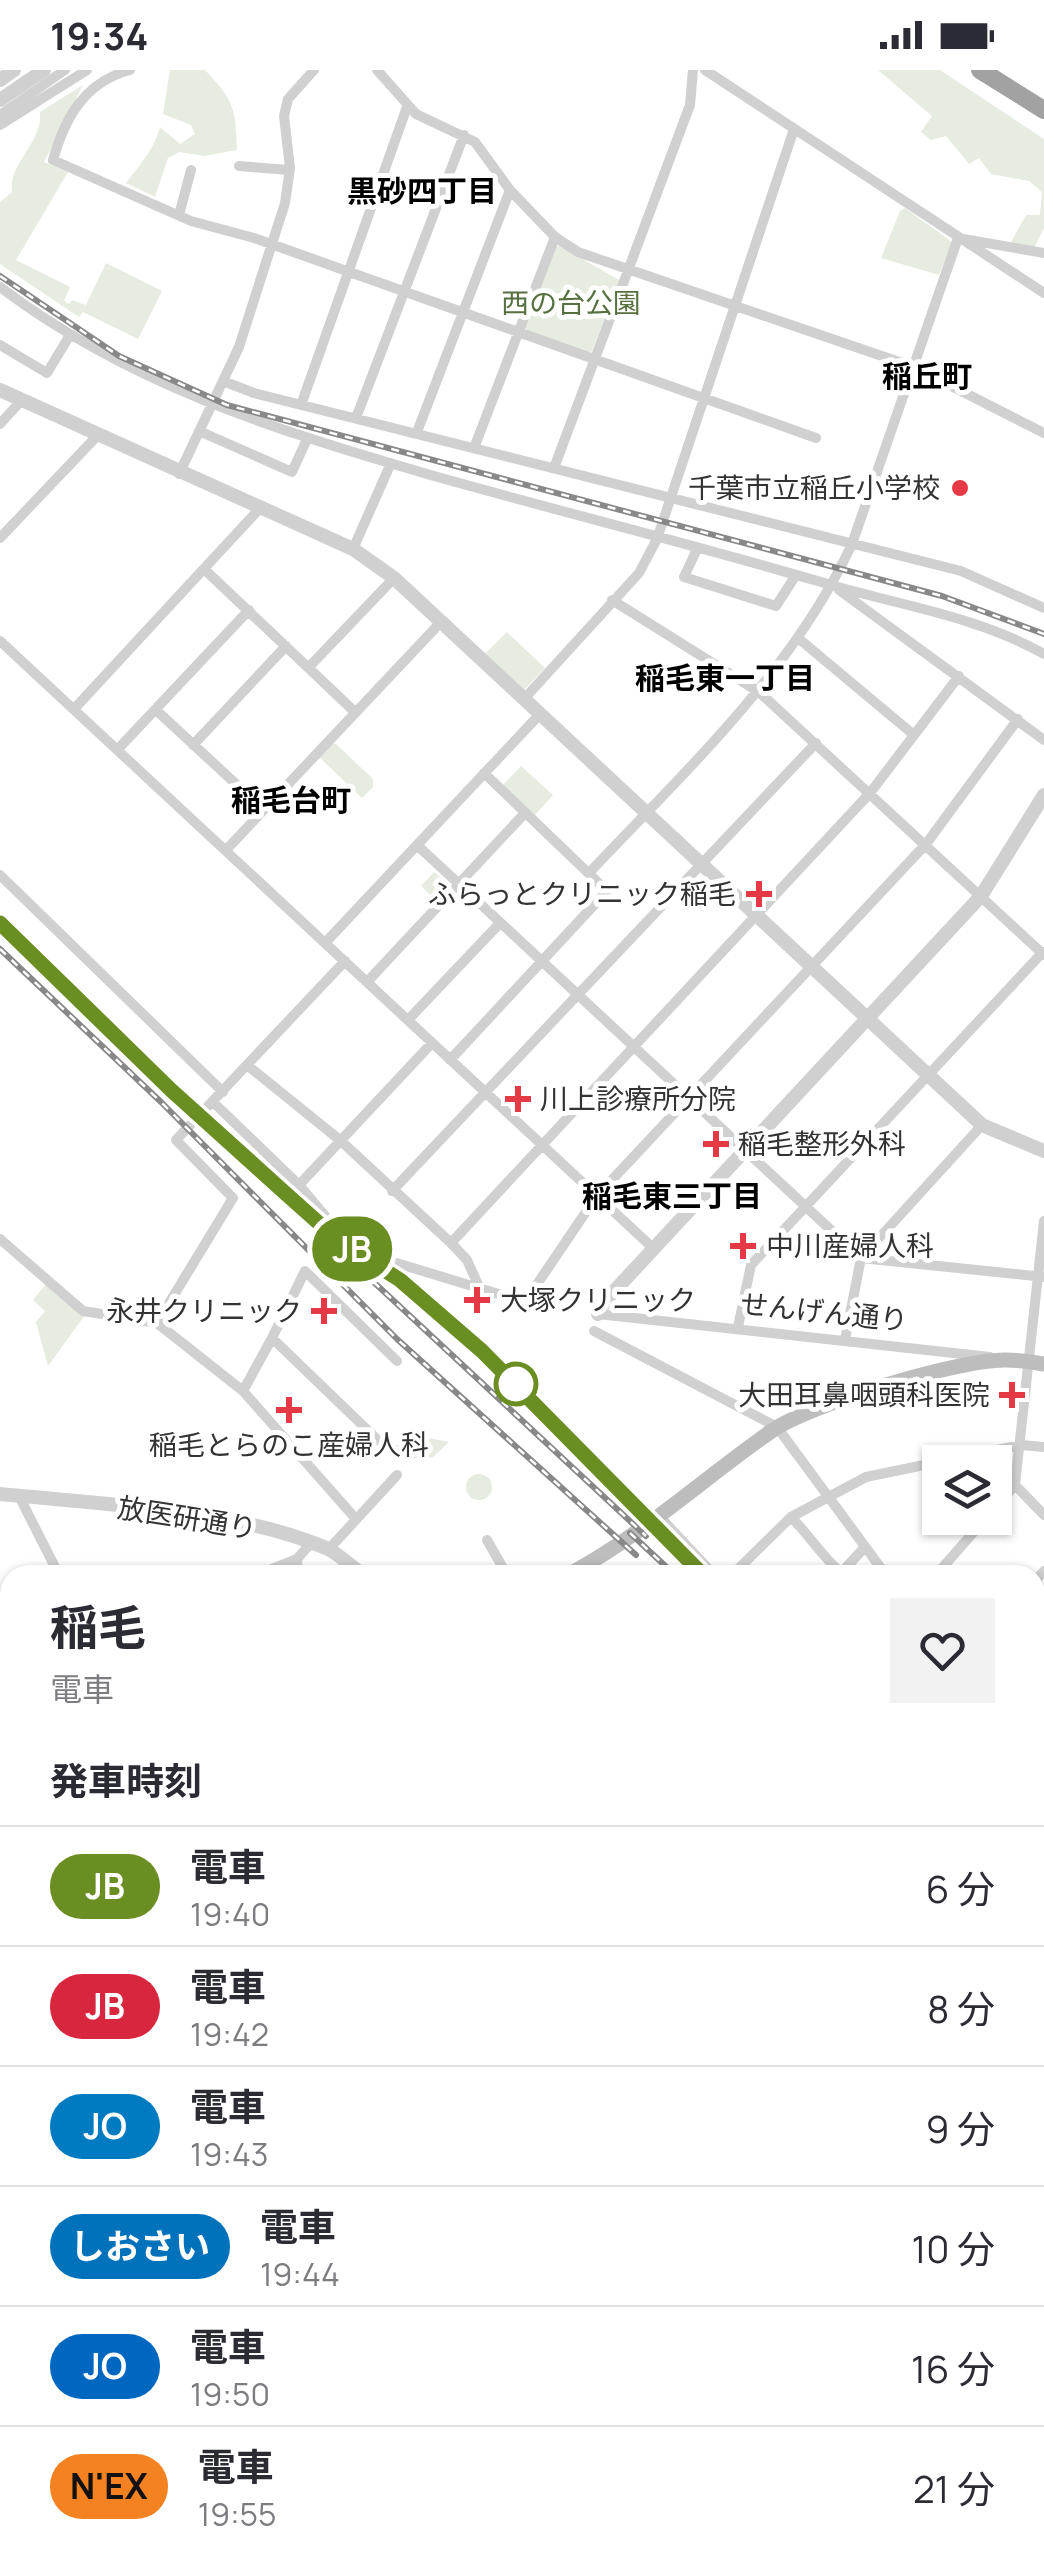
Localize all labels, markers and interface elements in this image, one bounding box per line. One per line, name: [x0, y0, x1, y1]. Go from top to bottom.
text: 19:34: [50, 9, 149, 61]
district label: 黒砂四丁目: [347, 170, 497, 211]
park label: 西の台公園: [501, 283, 641, 321]
district label: 稲丘町: [882, 355, 972, 396]
place label: 千葉市立稲丘小学校: [688, 468, 940, 506]
marker: 千葉市立稲丘小学校: [949, 477, 971, 499]
district label: 稲毛東一丁目: [635, 657, 815, 698]
district label: 稲毛台町: [231, 779, 351, 820]
place label: ふらっとクリニック稲毛: [428, 874, 736, 912]
marker: ふらっとクリニック稲毛: [746, 881, 772, 907]
place label: 川上診療所分院: [540, 1079, 736, 1117]
marker: 川上診療所分院: [505, 1086, 531, 1112]
place label: 稲毛整形外科: [738, 1124, 906, 1162]
marker: 稲毛整形外科: [703, 1131, 729, 1157]
district label: 稲毛東三丁目: [582, 1175, 762, 1216]
line badge: JB: [307, 1216, 397, 1282]
text: JB: [332, 1225, 372, 1273]
place label: 中川産婦人科: [766, 1226, 934, 1264]
marker: 中川産婦人科: [730, 1233, 756, 1259]
place label: 大塚クリニック: [500, 1280, 696, 1318]
street label: せんげん通り: [739, 1283, 910, 1339]
marker: 大塚クリニック: [464, 1287, 490, 1313]
place label: 永井クリニック: [106, 1291, 302, 1329]
marker: 永井クリニック: [311, 1298, 337, 1324]
unlabelled marker: [495, 1363, 537, 1405]
place label: 大田耳鼻咽頭科医院: [738, 1375, 990, 1413]
marker: 大田耳鼻咽頭科医院: [999, 1382, 1025, 1408]
marker: 稲毛とらのこ産婦人科: [276, 1397, 302, 1423]
place label: 稲毛とらのこ産婦人科: [149, 1425, 429, 1463]
map controls: [922, 1445, 1012, 1535]
button: layers: [922, 1445, 1012, 1535]
street label: 放医研通り: [115, 1487, 259, 1547]
text: 稲毛: [50, 1594, 146, 1659]
button: heart: [890, 1598, 995, 1703]
text: 電車: [50, 1667, 114, 1711]
text: 発車時刻: [50, 1754, 202, 1806]
text: 電車: [190, 1840, 266, 1892]
text: JB: [85, 1862, 125, 1910]
text: 6 分: [926, 1862, 995, 1914]
text: 19:40: [190, 1892, 270, 1936]
text: 電車: [190, 1960, 266, 2012]
text: JB: [85, 1982, 125, 2030]
text: 8 分: [927, 1982, 995, 2034]
text: 19:42: [190, 2012, 269, 2056]
text: 電車: [190, 2080, 266, 2132]
text: JO: [83, 2102, 127, 2150]
text: 9 分: [926, 2102, 995, 2154]
text: 19:43: [190, 2132, 268, 2176]
text: 電車: [260, 2200, 336, 2252]
text: しおさい: [70, 2222, 210, 2270]
text: 10 分: [911, 2222, 995, 2274]
text: 19:44: [260, 2252, 340, 2296]
text: 電車: [190, 2320, 266, 2372]
text: JO: [83, 2342, 127, 2390]
text: 16 分: [911, 2342, 995, 2394]
text: 19:50: [190, 2372, 270, 2416]
text: 電車: [198, 2440, 274, 2492]
text: N'EX: [70, 2462, 148, 2510]
text: 21 分: [913, 2462, 995, 2514]
text: 19:55: [198, 2492, 277, 2536]

